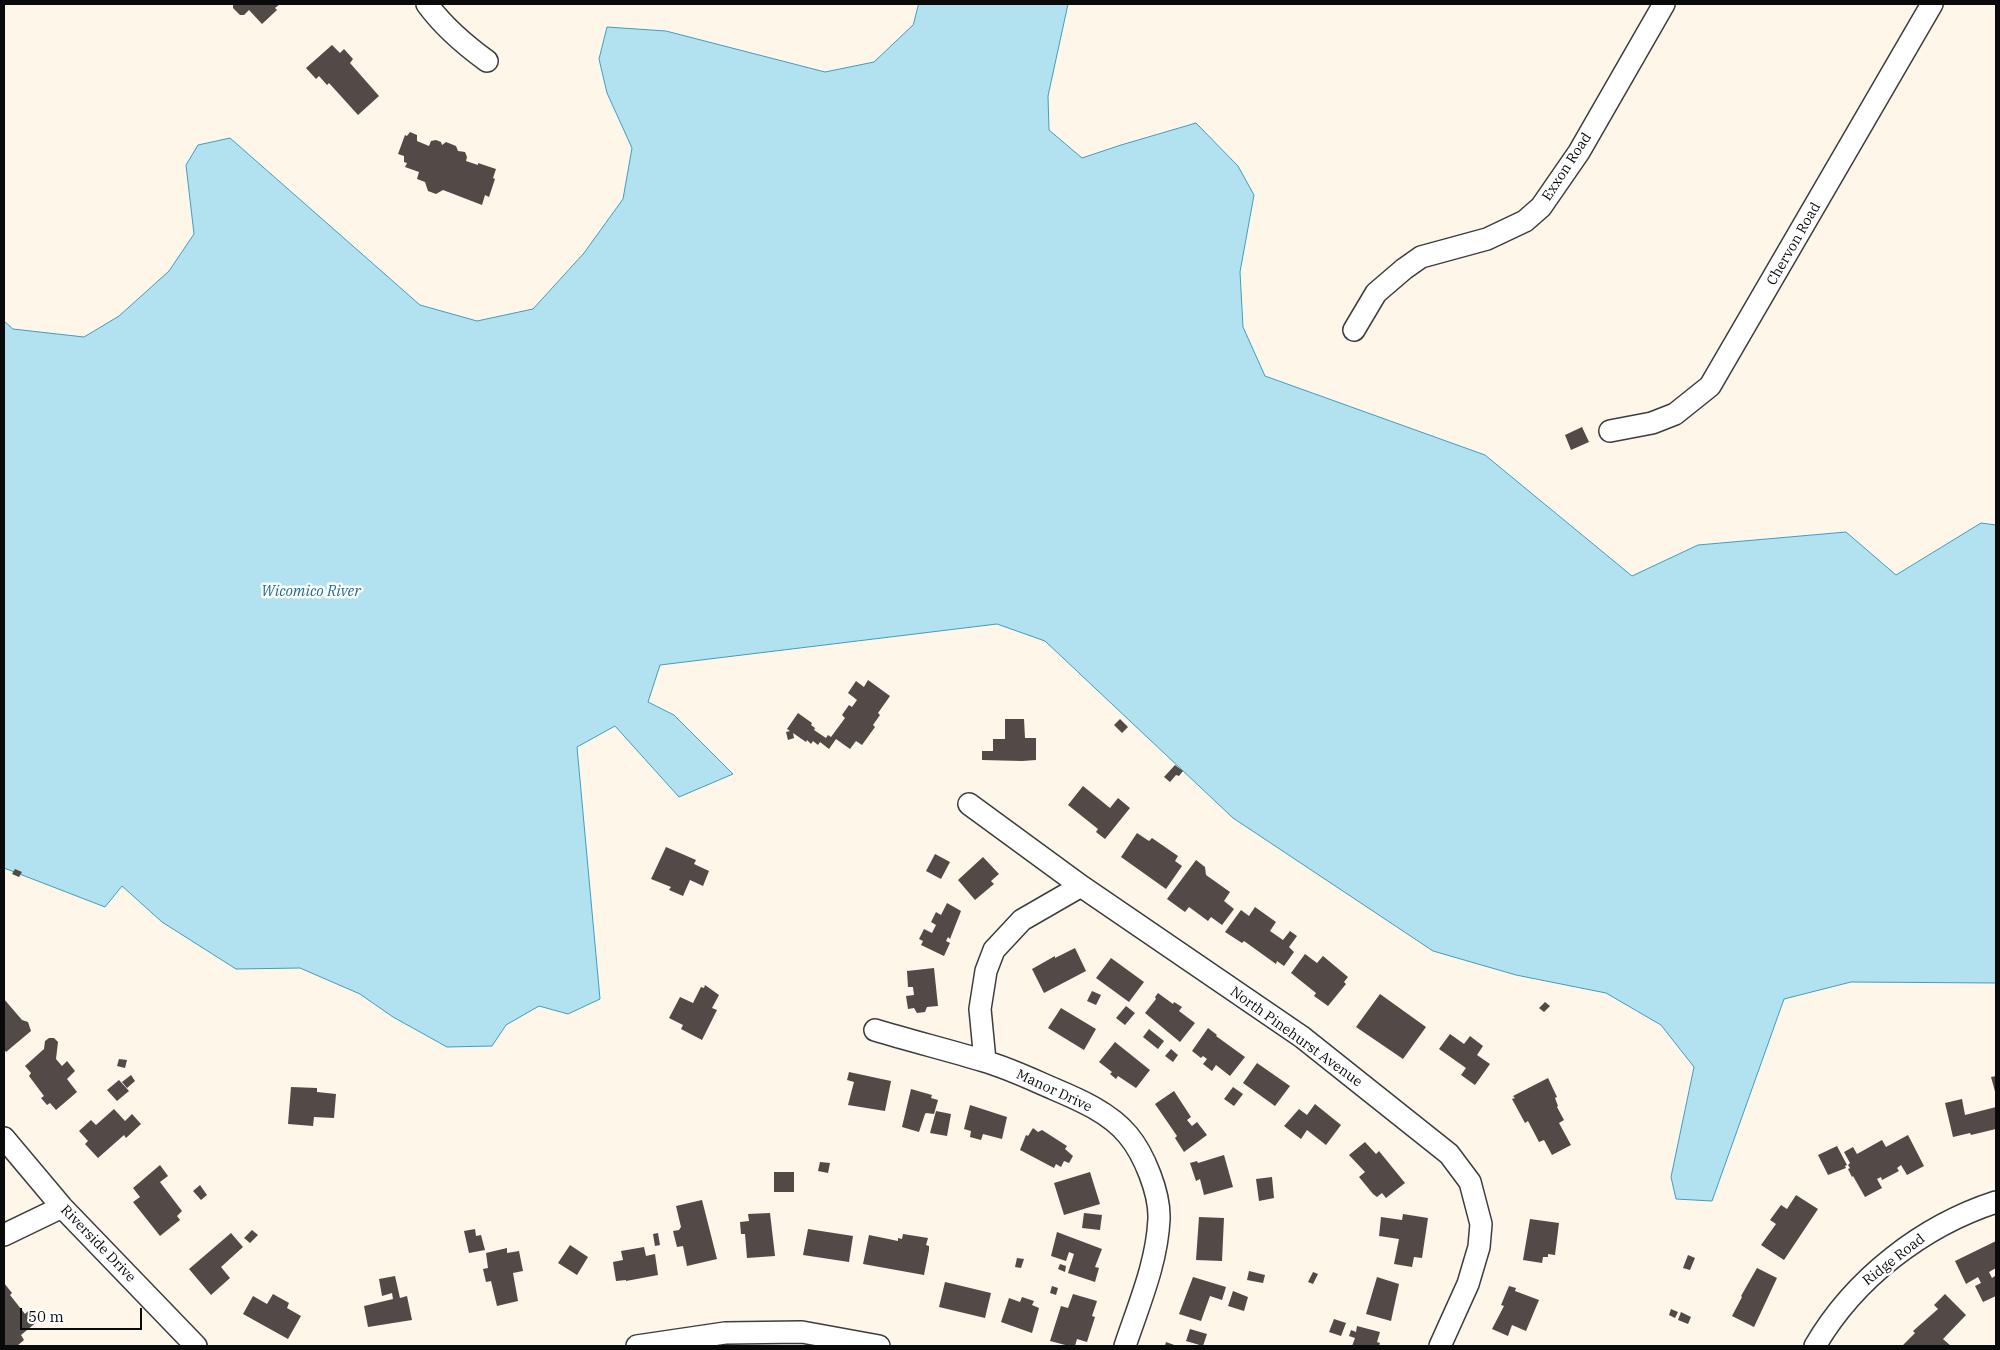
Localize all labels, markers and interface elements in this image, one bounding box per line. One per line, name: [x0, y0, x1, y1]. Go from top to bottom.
street label: Exxon Road: [1539, 130, 1595, 204]
street label: Chervon Road: [1764, 200, 1824, 288]
water label: Wicomico River: [261, 583, 361, 601]
street label: North Pinehurst Avenue: [1227, 983, 1365, 1091]
street label: Manor Drive: [1014, 1066, 1094, 1116]
street label: Riverside Drive: [57, 1202, 139, 1286]
street label: Ridge Road: [1860, 1231, 1928, 1289]
scale bar: [22, 1298, 145, 1330]
text: 50 m: [28, 1307, 64, 1326]

